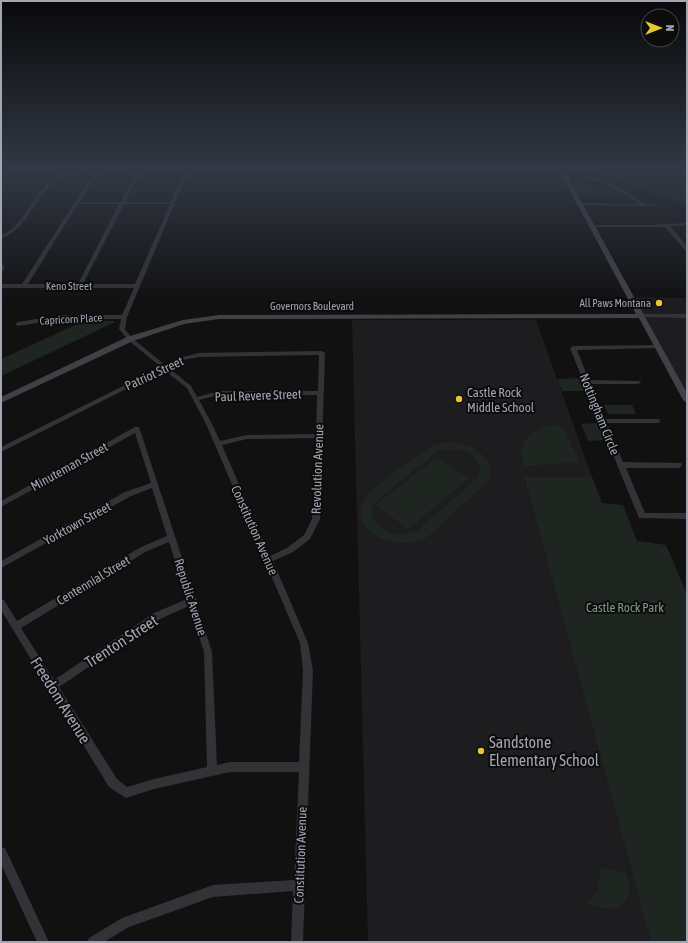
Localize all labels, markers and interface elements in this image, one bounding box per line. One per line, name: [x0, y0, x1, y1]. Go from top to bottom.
north arrow: [640, 8, 680, 48]
text: N: [664, 25, 676, 31]
street label: Keno Street: [46, 280, 92, 292]
place label: All Paws Montana: [579, 297, 651, 309]
marker: All Paws Montana: [654, 298, 664, 308]
street label: Governors Boulevard: [270, 300, 354, 312]
street label: Capricorn Place: [39, 311, 103, 327]
street label: Patriot Street: [123, 353, 186, 394]
street label: Nottingham Circle: [576, 371, 623, 457]
place label: Castle Rock Middle School: [467, 385, 535, 415]
street label: Paul Revere Street: [214, 386, 302, 405]
marker: Castle Rock Middle School: [454, 394, 464, 404]
street label: Revolution Avenue: [308, 424, 327, 514]
street label: Minuteman Street: [28, 439, 111, 494]
street label: Constitution Avenue: [228, 483, 281, 577]
street label: Yorktown Street: [41, 499, 114, 548]
street label: Centennial Street: [54, 553, 133, 608]
street label: Republic Avenue: [171, 557, 210, 638]
park label: Castle Rock Park: [586, 600, 664, 615]
street label: Trenton Street: [81, 611, 161, 671]
street label: Freedom Avenue: [27, 654, 95, 746]
place label: Sandstone Elementary School: [489, 733, 600, 770]
marker: Sandstone Elementary School: [476, 746, 486, 756]
street label: Constitution Avenue: [291, 806, 310, 904]

